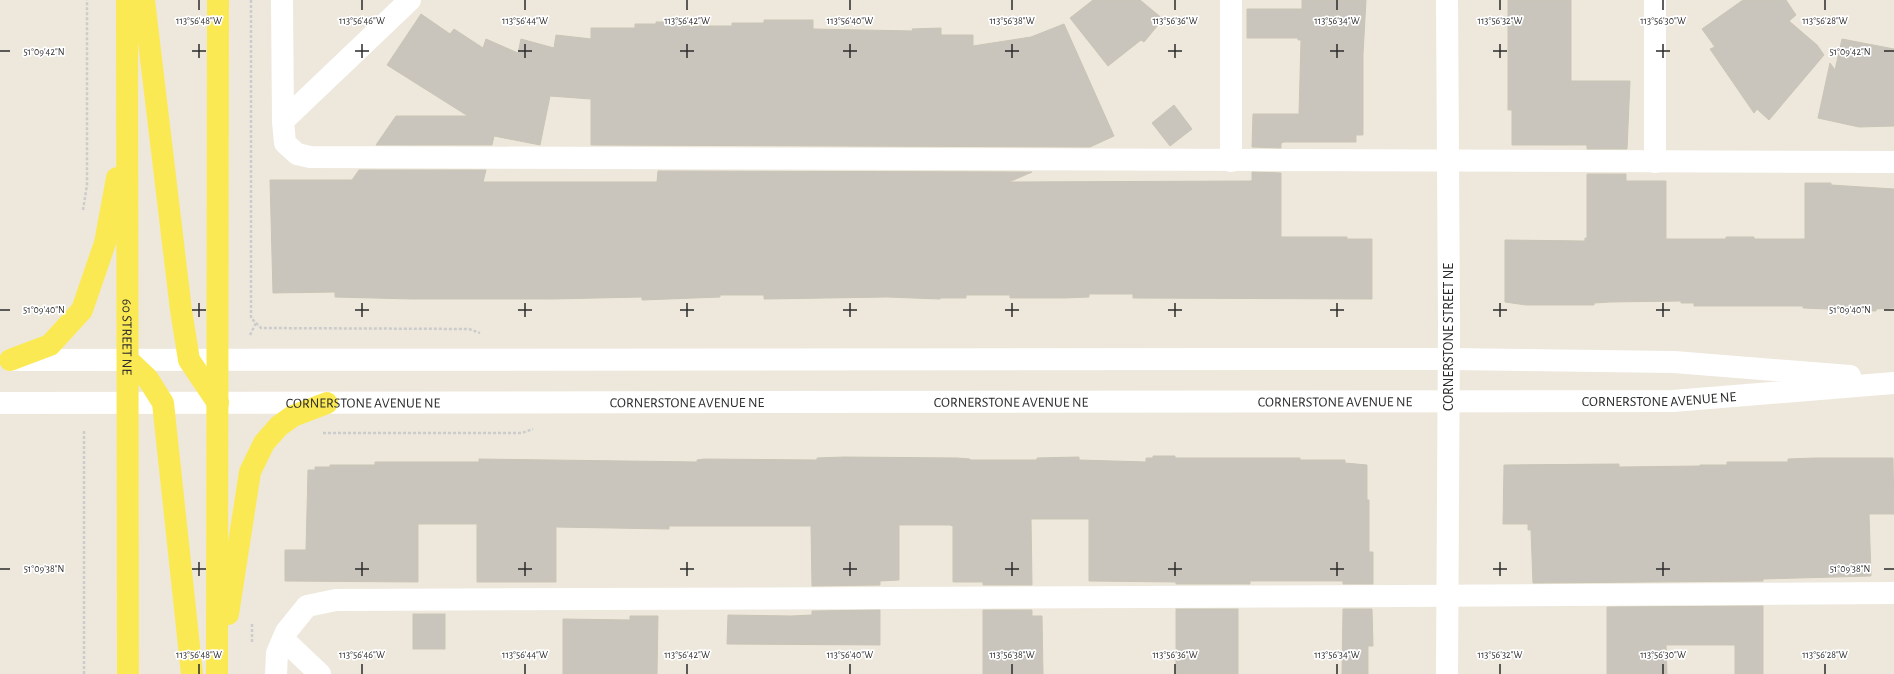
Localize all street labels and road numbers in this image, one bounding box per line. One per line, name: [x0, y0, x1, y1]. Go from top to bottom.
street label: CORNERSTONE STREET NE: [1442, 263, 1456, 411]
street label: 60 STREET NE: [119, 299, 134, 375]
street label: CORNERSTONE AVENUE NE: [1582, 390, 1737, 409]
street label: CORNERSTONE AVENUE NE: [1258, 395, 1412, 409]
street label: CORNERSTONE AVENUE NE: [286, 396, 440, 411]
street label: CORNERSTONE AVENUE NE: [610, 396, 764, 410]
street label: CORNERSTONE AVENUE NE: [934, 396, 1088, 410]

